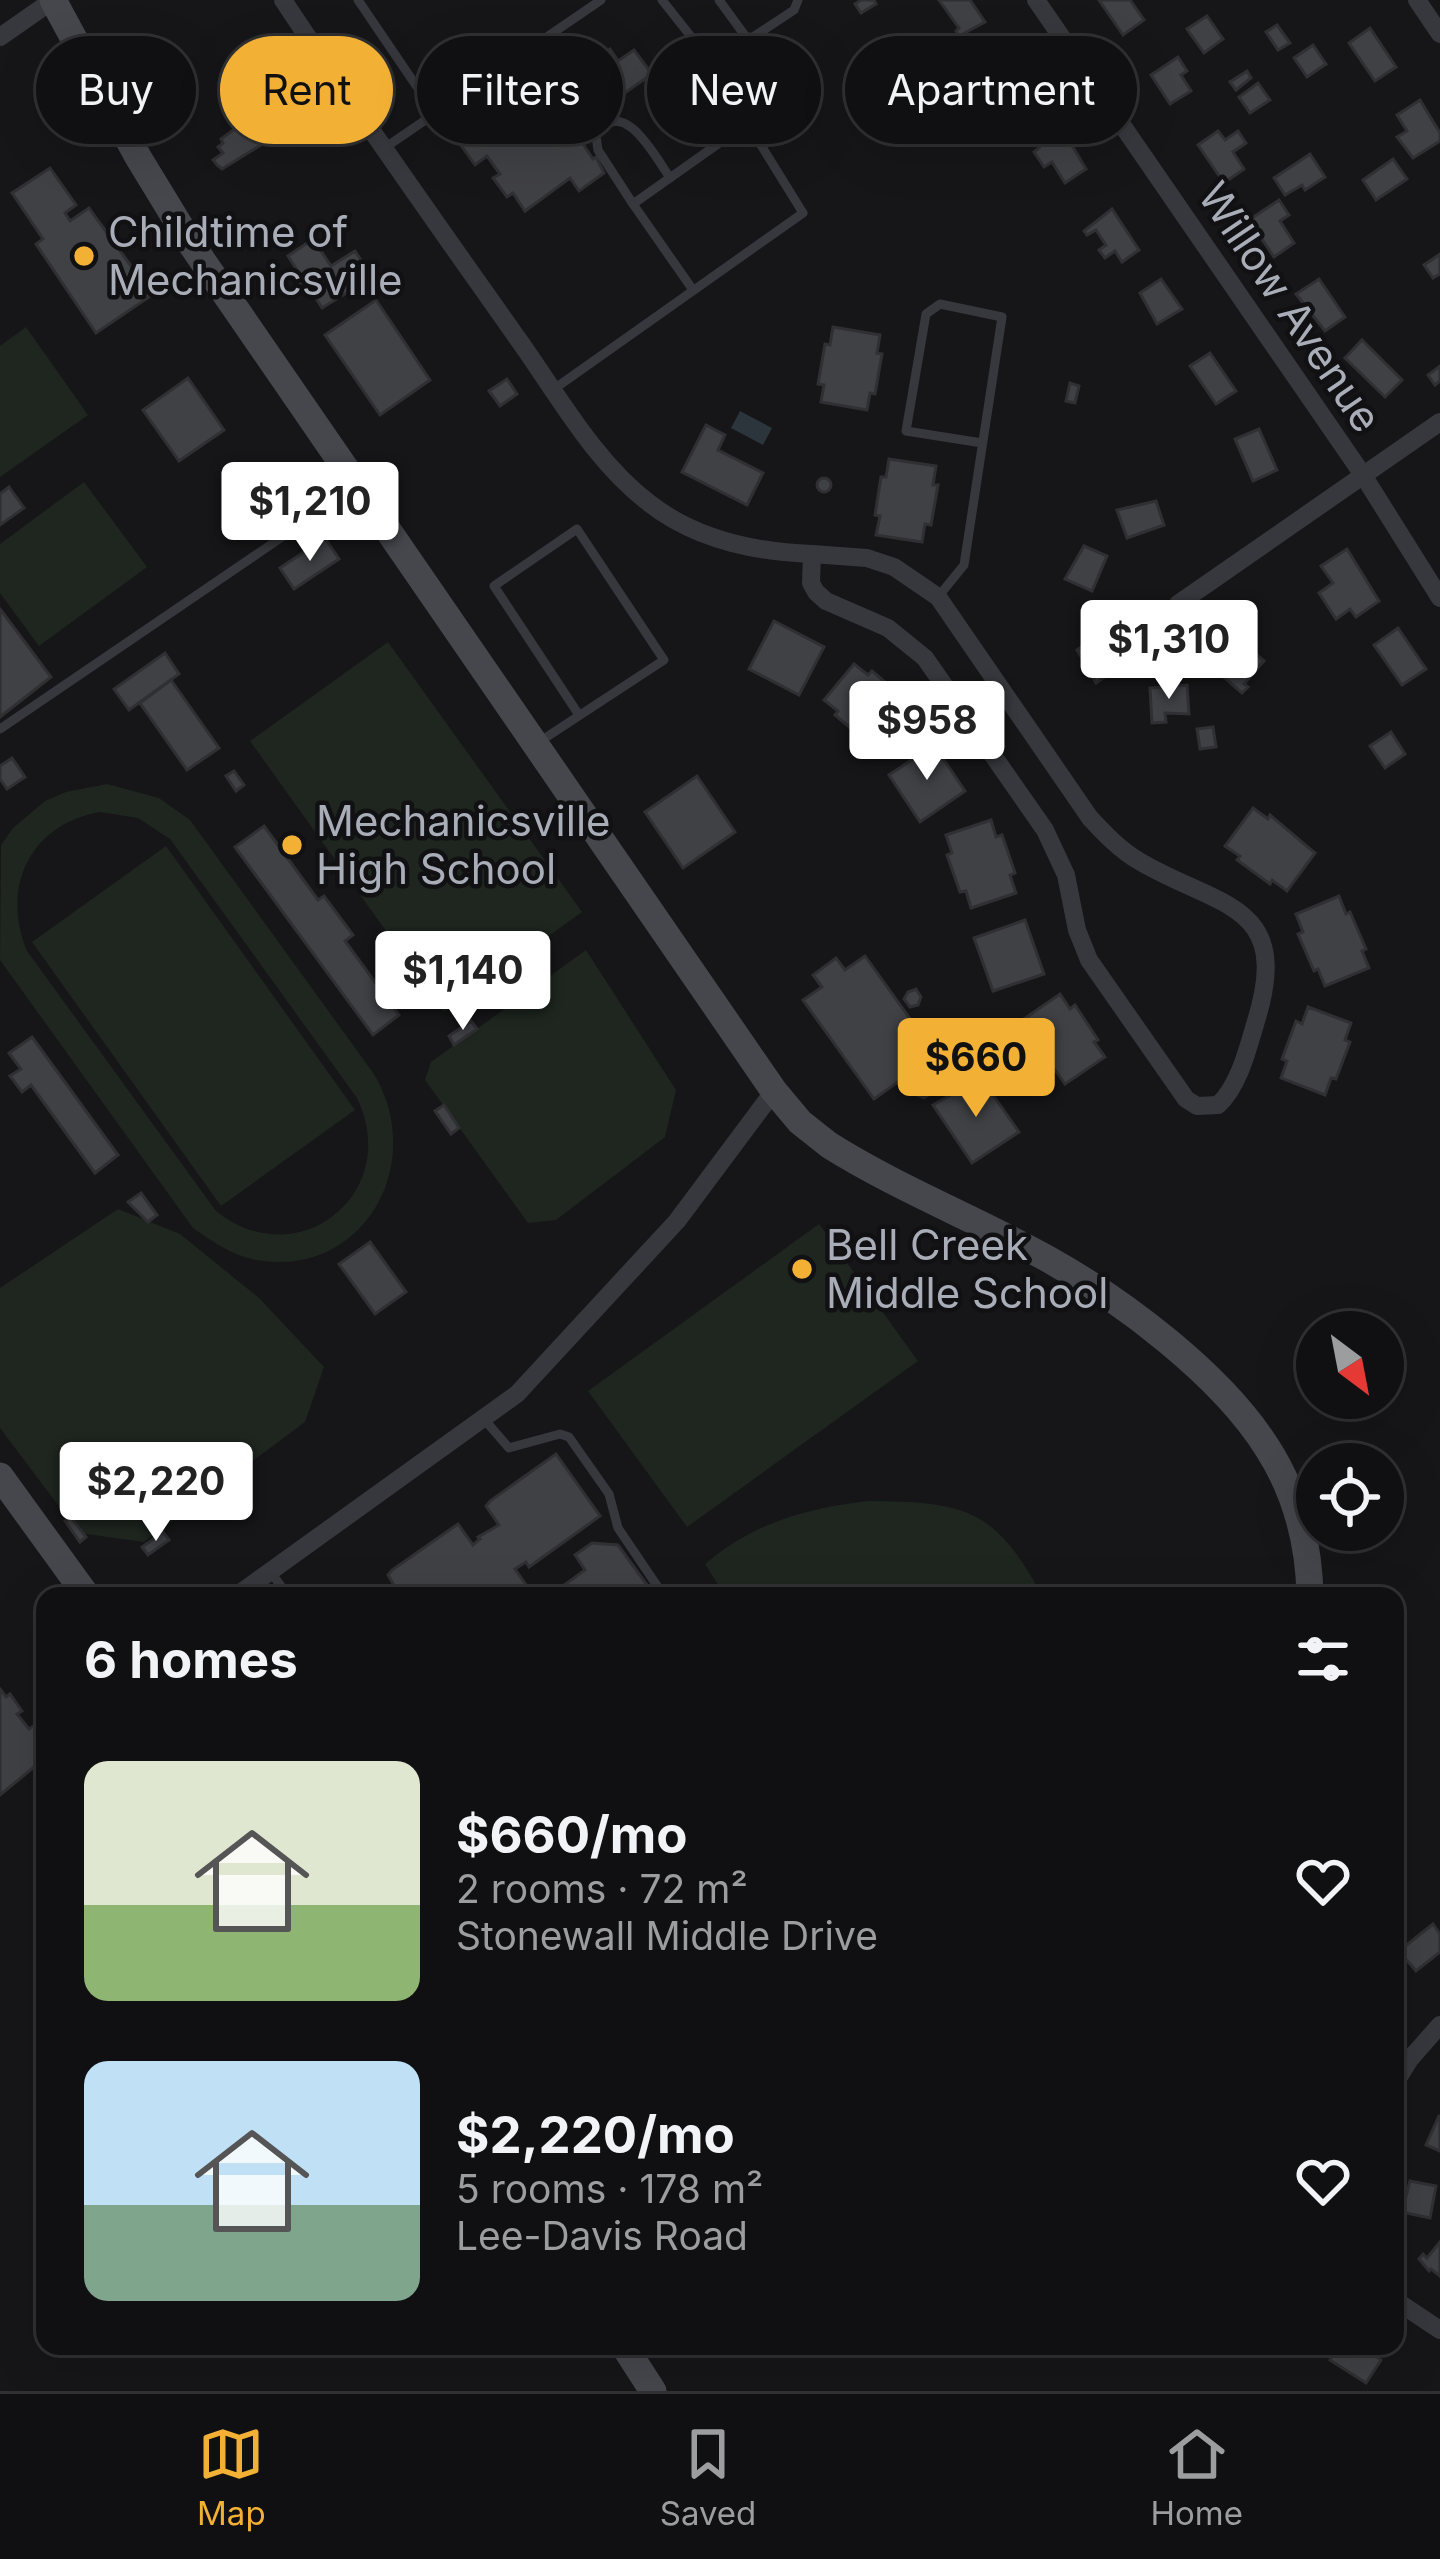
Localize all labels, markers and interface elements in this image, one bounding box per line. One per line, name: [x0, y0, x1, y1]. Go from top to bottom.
chip: Buy: [36, 36, 196, 144]
chip: Rent: [220, 36, 393, 144]
chip: Filters: [417, 36, 623, 144]
chip: New: [647, 36, 821, 144]
chip: Apartment: [845, 36, 1137, 144]
street label: Willow Avenue: [1188, 172, 1393, 441]
place label: Childtime of Mechanicsville: [108, 206, 403, 305]
marker: Childtime of Mechanicsville: [71, 243, 97, 269]
pin: $1,210: [212, 462, 408, 564]
text: $1,210: [248, 477, 372, 524]
pin: $1,310: [1071, 600, 1267, 702]
text: $1,310: [1108, 615, 1230, 662]
pin: $958: [856, 681, 998, 783]
text: $958: [876, 696, 978, 743]
place label: Mechanicsville High School: [316, 795, 611, 894]
marker: Mechanicsville High School: [279, 832, 305, 858]
pin: $1,140: [365, 931, 561, 1033]
text: $1,140: [402, 946, 524, 993]
pin: $660: [905, 1018, 1047, 1120]
text: $660: [925, 1033, 1027, 1080]
place label: Bell Creek Middle School: [826, 1219, 1108, 1318]
marker: Bell Creek Middle School: [789, 1256, 815, 1282]
north arrow: [1296, 1311, 1404, 1419]
map controls: [1296, 1311, 1404, 1551]
pin: $2,220: [58, 1442, 254, 1544]
button: locate: [1296, 1443, 1404, 1551]
text: $2,220: [87, 1457, 225, 1504]
icon: filters: [1290, 1626, 1356, 1692]
text: 6 homes: [84, 1629, 298, 1690]
text: $660/mo: [456, 1804, 688, 1865]
icon: home: [180, 1809, 324, 1953]
icon: heart: [1290, 1848, 1356, 1914]
text: 2 rooms · 72 m²: [456, 1865, 748, 1912]
text: Stonewall Middle Drive: [456, 1912, 878, 1959]
text: $2,220/mo: [456, 2104, 735, 2165]
icon: home: [180, 2109, 324, 2253]
icon: heart: [1290, 2148, 1356, 2214]
text: 5 rooms · 178 m²: [456, 2165, 763, 2212]
text: Lee-Davis Road: [456, 2212, 748, 2259]
tab: Map: [197, 2421, 266, 2533]
tab: Saved: [660, 2421, 756, 2533]
tab: Home: [1150, 2421, 1243, 2533]

